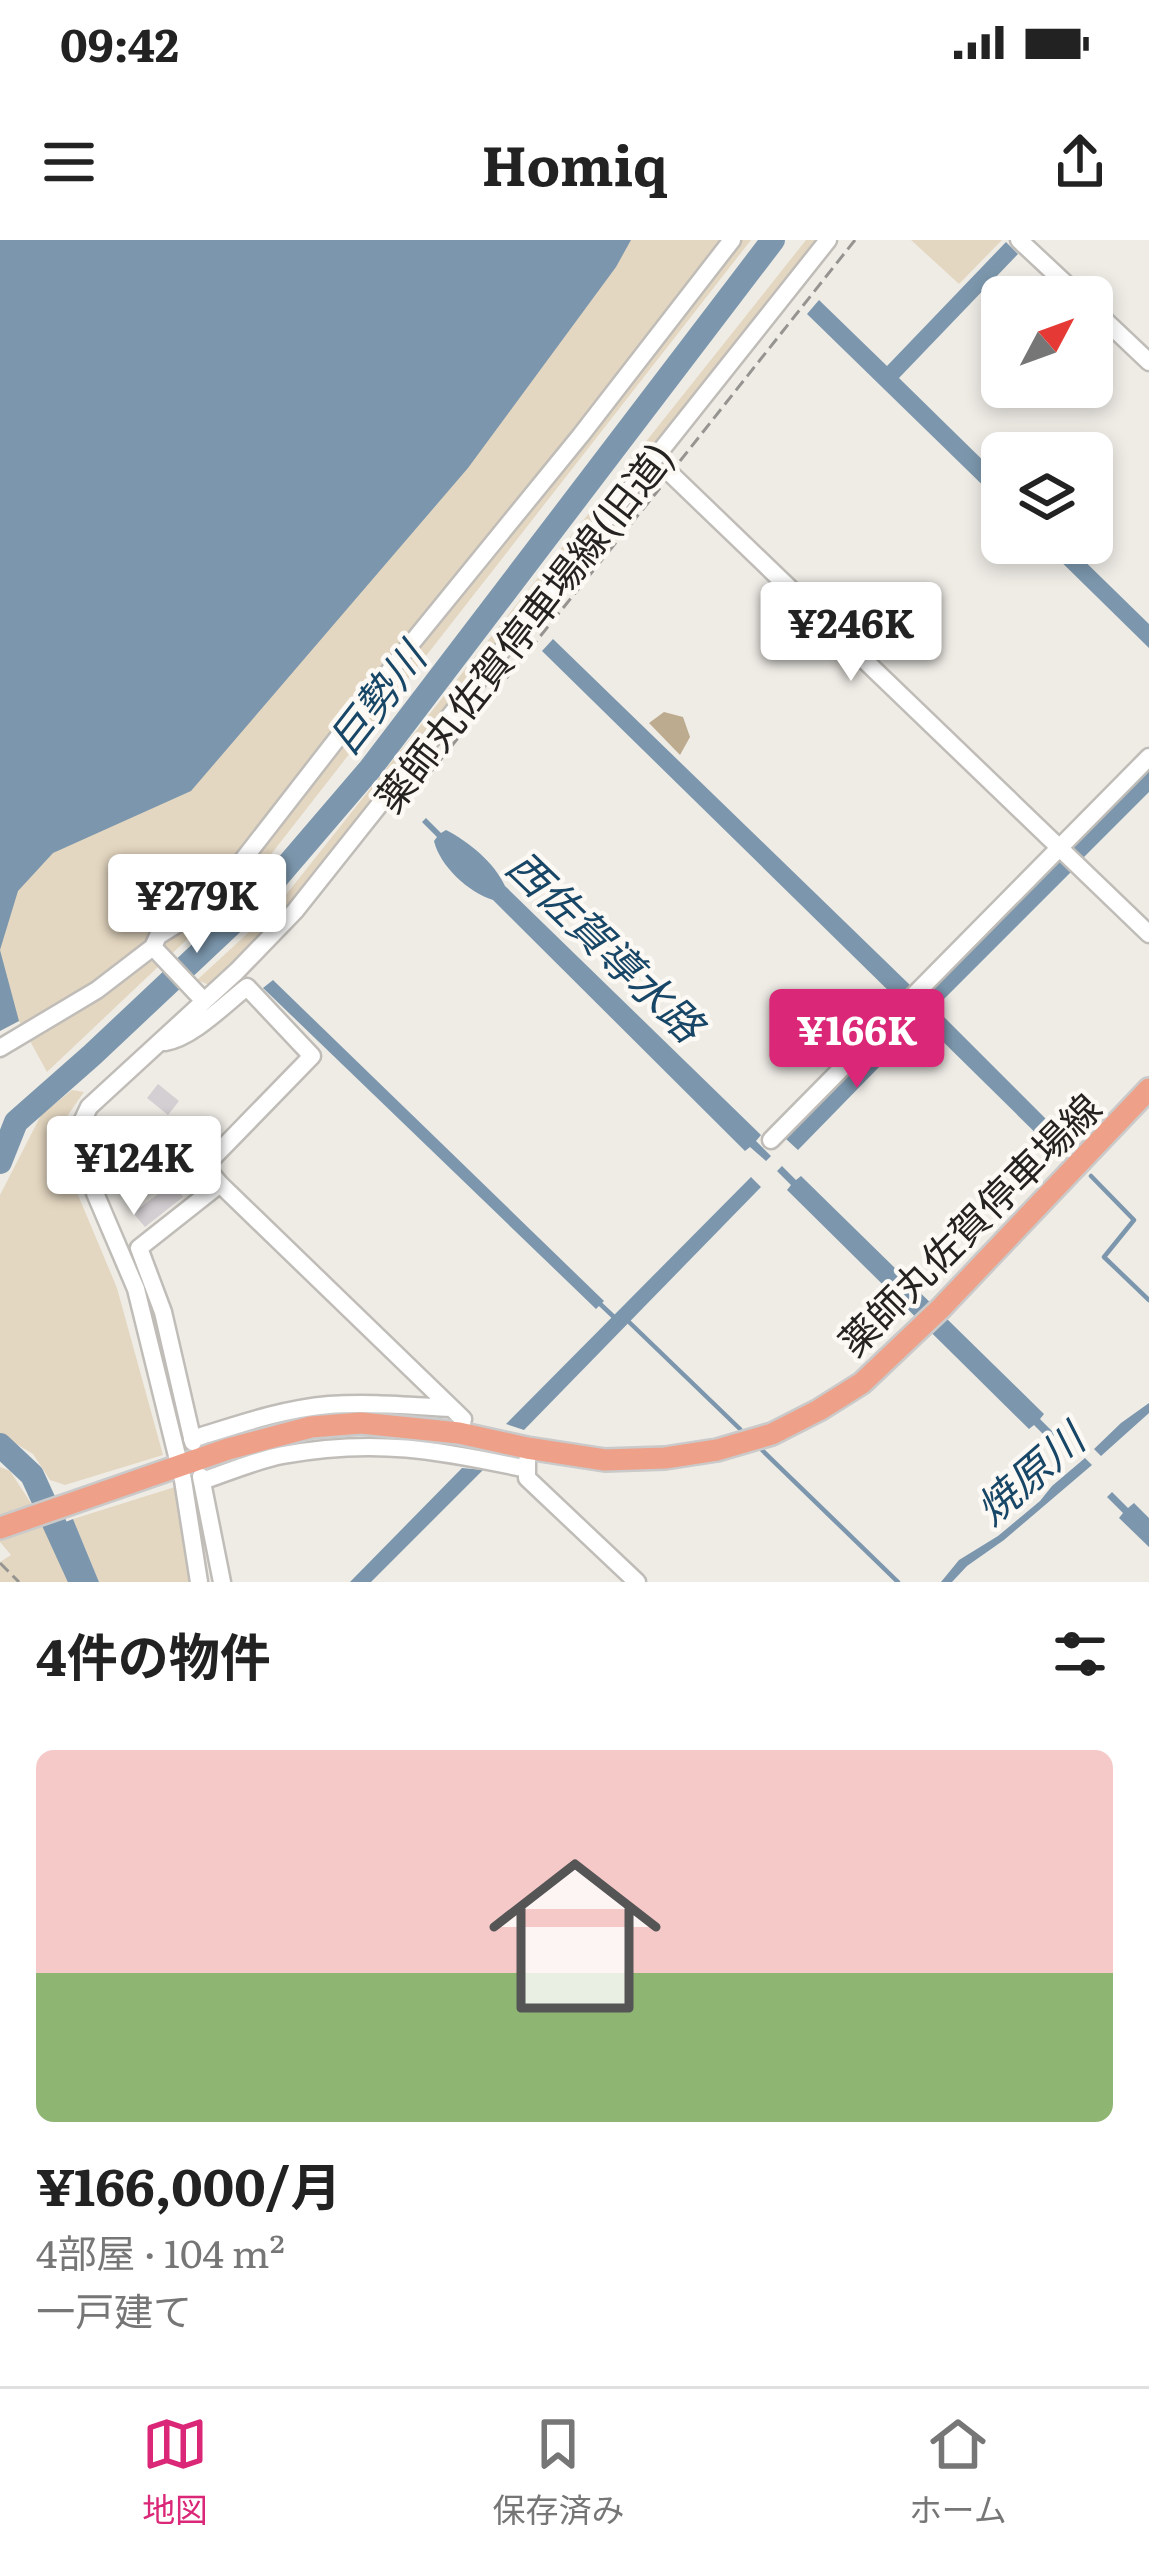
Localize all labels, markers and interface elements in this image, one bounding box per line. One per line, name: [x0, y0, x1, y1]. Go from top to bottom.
text: 09:42: [60, 9, 179, 76]
text: Homiq: [481, 122, 668, 203]
icon: menu: [36, 129, 102, 195]
icon: share: [1047, 129, 1113, 195]
north arrow: [981, 276, 1113, 408]
map controls: [981, 276, 1113, 564]
street label: 薬師丸佐賀停車場線(旧道): [359, 429, 685, 823]
button: layers: [981, 432, 1113, 564]
pin: ¥246K: [767, 582, 935, 684]
text: ¥246K: [788, 592, 914, 650]
water label: 巨勢川: [312, 625, 441, 766]
water label: 西佐賀導水路: [495, 834, 721, 1056]
pin: ¥279K: [113, 854, 281, 956]
text: ¥279K: [135, 864, 259, 922]
pin: ¥166K: [773, 989, 941, 1091]
text: ¥166K: [796, 999, 918, 1057]
street label: 薬師丸佐賀停車場線: [823, 1078, 1113, 1368]
pin: ¥124K: [50, 1116, 218, 1218]
text: ¥124K: [74, 1126, 194, 1184]
water label: 焼原川: [960, 1405, 1099, 1537]
text: 4件の物件: [36, 1616, 271, 1692]
icon: filters: [1047, 1621, 1113, 1687]
icon: home: [467, 1828, 683, 2044]
text: ¥166,000/月: [36, 2146, 342, 2222]
text: 4部屋 · 104 m²: [36, 2222, 285, 2280]
text: 一戸建て: [36, 2280, 192, 2338]
tab: 地図: [142, 2411, 208, 2532]
tab: 保存済み: [492, 2411, 624, 2532]
tab: ホーム: [909, 2411, 1007, 2532]

